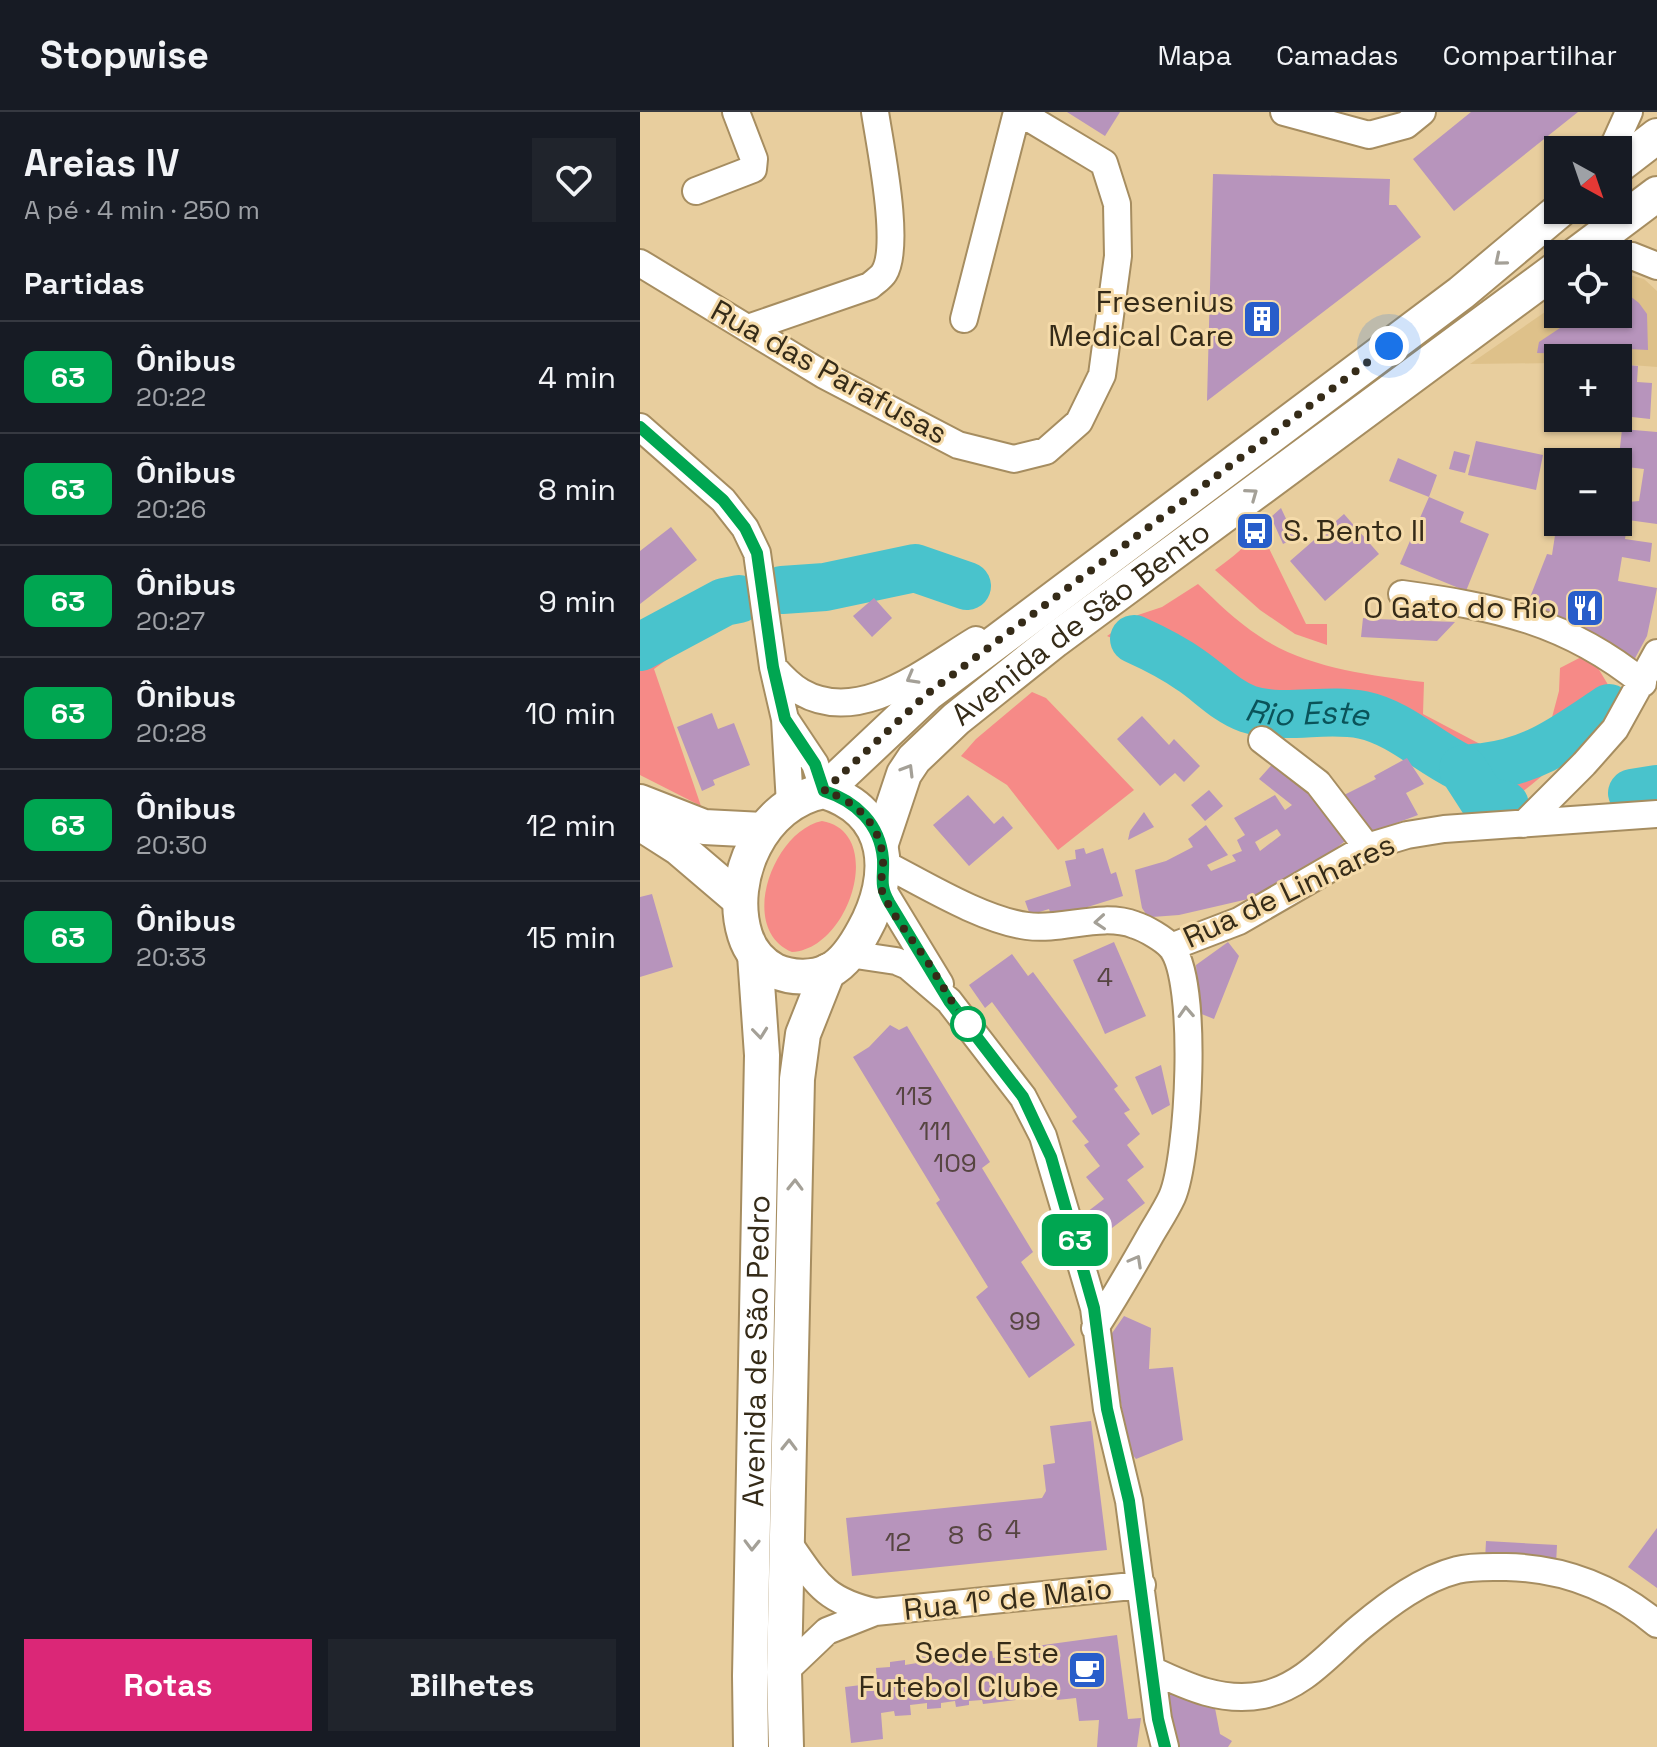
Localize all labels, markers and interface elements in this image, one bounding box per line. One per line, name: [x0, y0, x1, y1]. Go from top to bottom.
text: Stopwise: [40, 31, 209, 79]
text: Mapa: [1157, 37, 1232, 73]
text: Camadas: [1276, 37, 1399, 73]
text: Compartilhar: [1443, 37, 1617, 73]
north arrow: [1544, 136, 1632, 224]
map controls: [1544, 136, 1632, 536]
button: heart: [532, 138, 616, 222]
text: Areias IV: [24, 139, 179, 187]
text: A pé · 4 min · 250 m: [24, 193, 260, 227]
button: locate: [1544, 240, 1632, 328]
one-way arrow: [1495, 250, 1509, 265]
text: Partidas: [24, 264, 145, 303]
place label: Fresenius Medical Care: [1048, 282, 1234, 355]
street label: Rua das Parafusas: [704, 290, 954, 453]
building icon: Fresenius Medical Care: [1241, 298, 1283, 340]
your location: [1369, 326, 1409, 366]
text: Ônibus: [136, 341, 236, 380]
button: +: [1544, 344, 1632, 432]
text: 4 min: [538, 358, 616, 397]
text: 63: [51, 359, 85, 395]
text: 20:22: [136, 380, 206, 414]
button: −: [1544, 448, 1632, 536]
text: Ônibus: [136, 453, 236, 492]
text: 8 min: [538, 470, 616, 509]
text: 63: [51, 471, 85, 507]
one-way arrow: [1243, 489, 1258, 503]
text: 20:26: [136, 492, 207, 526]
bus stop icon: S. Bento II: [1234, 510, 1276, 552]
place label: S. Bento II: [1283, 511, 1425, 550]
street label: Avenida de São Bento: [943, 512, 1218, 734]
text: Ônibus: [136, 565, 236, 604]
text: 9 min: [538, 582, 616, 621]
text: 63: [51, 583, 85, 619]
restaurant icon: O Gato do Rio: [1564, 587, 1606, 629]
place label: O Gato do Rio: [1363, 588, 1557, 627]
text: 20:27: [136, 604, 205, 638]
one-way arrow: [906, 668, 921, 684]
text: Ônibus: [136, 677, 236, 716]
water label: Rio Este: [1241, 689, 1373, 736]
text: 10 min: [525, 694, 616, 733]
text: 63: [51, 695, 85, 731]
text: 20:28: [136, 716, 207, 750]
one-way arrow: [898, 764, 914, 779]
text: Ônibus: [136, 789, 236, 828]
text: 12 min: [526, 806, 616, 845]
text: 63: [51, 807, 85, 843]
street label: Rua de Linhares: [1177, 824, 1401, 957]
text: 20:30: [136, 828, 207, 862]
text: Ônibus: [136, 901, 236, 940]
one-way arrow: [1093, 913, 1106, 930]
text: 15 min: [526, 918, 616, 957]
text: 63: [51, 919, 85, 955]
text: 20:33: [136, 940, 206, 974]
house number: 4: [1097, 960, 1113, 994]
one-way arrow: [1178, 1005, 1195, 1018]
unlabelled marker: [951, 1007, 985, 1041]
one-way arrow: [751, 1027, 768, 1040]
house number: 113: [895, 1079, 933, 1113]
house number: 111: [919, 1114, 951, 1148]
house number: 109: [933, 1146, 977, 1180]
one-way arrow: [786, 1178, 803, 1191]
street label: Avenida de São Pedro: [733, 1195, 778, 1507]
line badge: 63: [1039, 1214, 1111, 1266]
text: 63: [1058, 1222, 1092, 1258]
one-way arrow: [1126, 1256, 1142, 1270]
house number: 99: [1009, 1304, 1041, 1338]
one-way arrow: [780, 1438, 797, 1451]
house number: 4: [1005, 1512, 1021, 1546]
house number: 6: [977, 1515, 993, 1549]
house number: 8: [948, 1518, 964, 1552]
house number: 12: [885, 1525, 911, 1559]
one-way arrow: [743, 1539, 761, 1552]
street label: Rua 1º de Maio: [902, 1568, 1114, 1629]
place label: Sede Este Futebol Clube: [858, 1633, 1059, 1706]
button: Rotas: [24, 1639, 312, 1731]
button: Bilhetes: [328, 1639, 616, 1731]
cafe icon: Sede Este Futebol Clube: [1066, 1649, 1108, 1691]

